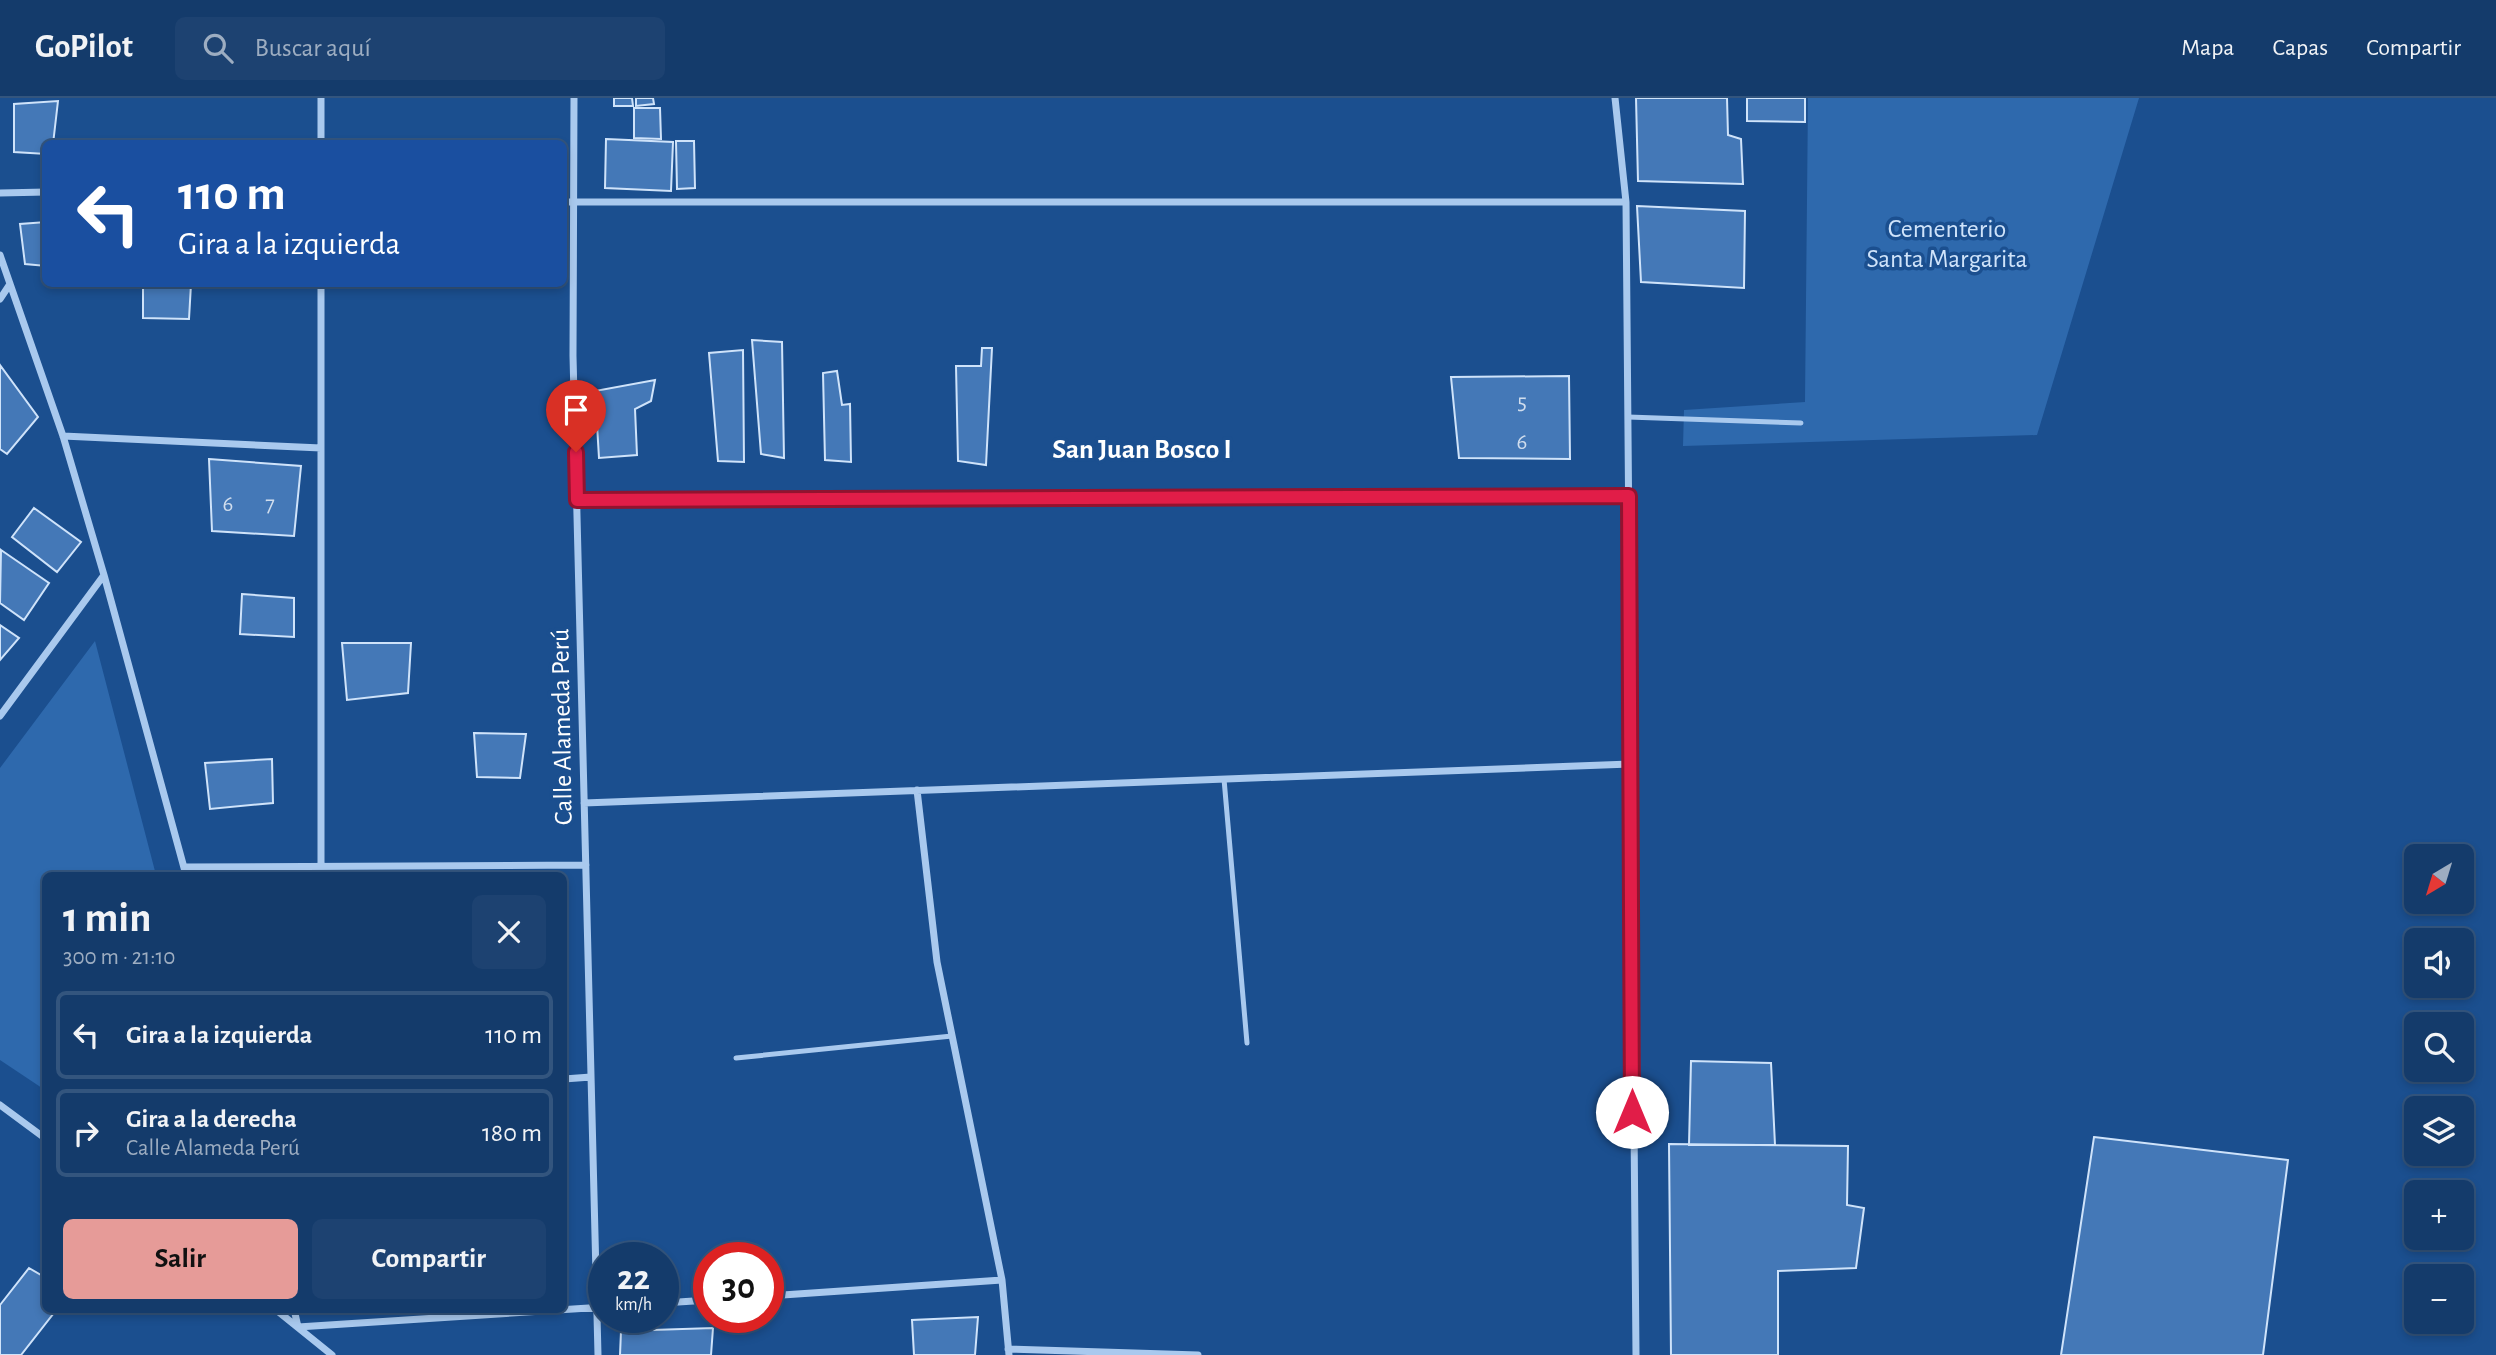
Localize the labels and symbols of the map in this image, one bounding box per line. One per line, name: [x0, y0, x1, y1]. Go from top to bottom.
park label: Cementerio Santa Margarita: [1867, 216, 2028, 272]
pin: [546, 380, 606, 452]
house number: 5: [1517, 391, 1527, 414]
house number: 6: [1517, 431, 1527, 454]
district label: San Juan Bosco I: [1052, 436, 1232, 464]
house number: 6: [223, 493, 233, 516]
house number: 7: [265, 493, 275, 516]
street label: Calle Alameda Perú: [547, 629, 577, 825]
north arrow: [2404, 844, 2474, 914]
position arrow: [1595, 1075, 1669, 1149]
speed limit sign: 30: [693, 1242, 784, 1333]

